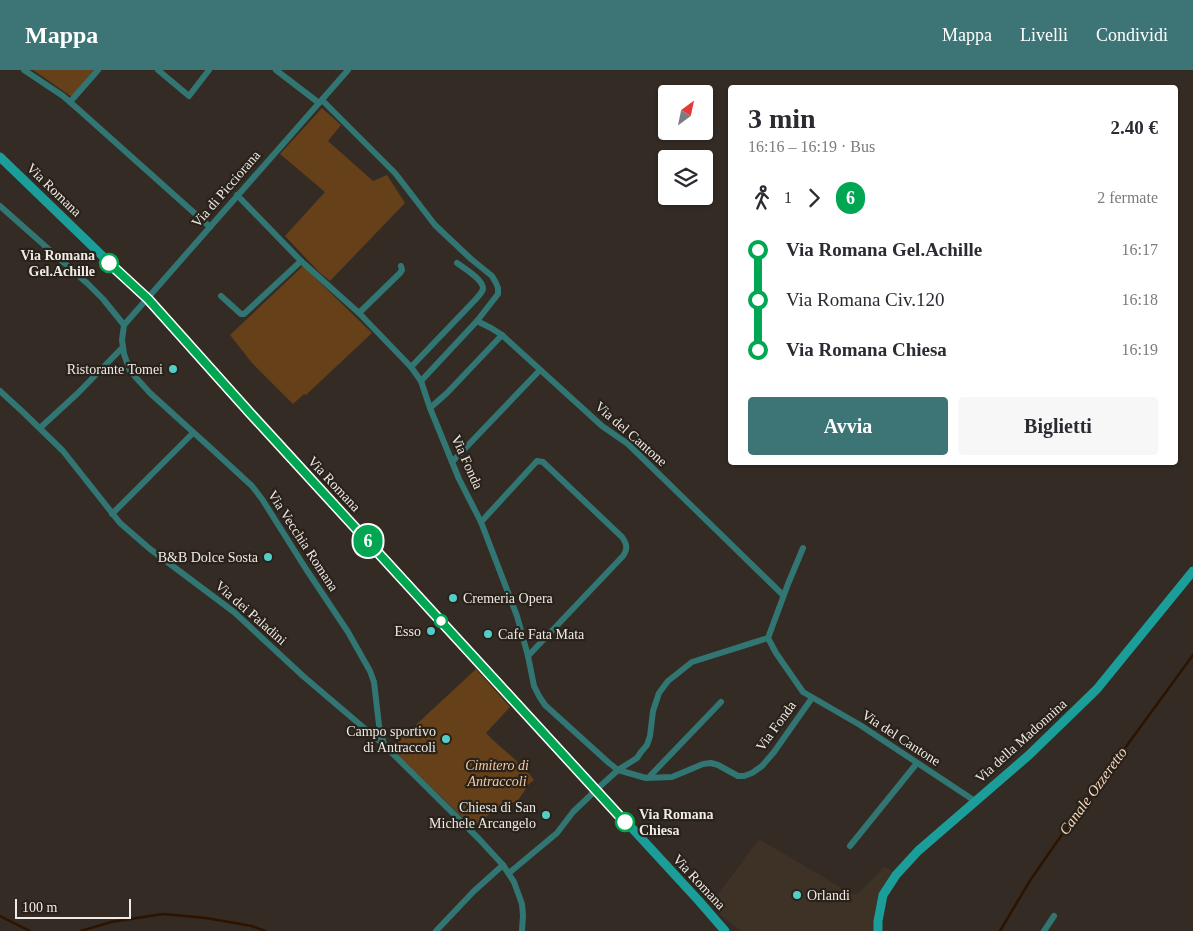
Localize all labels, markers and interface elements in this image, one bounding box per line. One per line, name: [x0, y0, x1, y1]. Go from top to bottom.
text: Mappa: [25, 22, 98, 48]
text: Mappa: [942, 25, 992, 45]
text: Livelli: [1020, 25, 1068, 45]
text: Condividi: [1096, 25, 1168, 45]
north arrow: [658, 85, 712, 140]
map controls: [658, 85, 713, 205]
text: 3 min: [748, 103, 816, 134]
text: 2.40 €: [1111, 117, 1158, 138]
text: 16:16 – 16:19 · Bus: [748, 138, 875, 155]
street label: Via di Picciorana: [189, 147, 264, 230]
button: layers: [658, 150, 713, 205]
street label: Via Romana: [24, 160, 85, 220]
icon: walk: [748, 184, 776, 212]
icon: forward: [800, 184, 828, 212]
text: 6: [846, 188, 855, 208]
text: 1: [784, 189, 792, 206]
text: 2 fermate: [1097, 189, 1158, 206]
text: Via Romana Gel.Achille: [786, 239, 982, 260]
text: 16:17: [1122, 241, 1158, 258]
place label: Via Romana Gel.Achille: [20, 248, 95, 279]
marker: Via Romana Gel.Achille: [99, 253, 119, 273]
text: Via Romana Civ.120: [786, 289, 945, 310]
text: 16:18: [1122, 291, 1158, 308]
text: Via Romana Chiesa: [786, 339, 947, 360]
text: 16:19: [1122, 341, 1158, 358]
place label: Ristorante Tomei: [67, 362, 163, 377]
marker: Ristorante Tomei: [167, 363, 179, 375]
button: Avvia: [748, 397, 948, 455]
button: Biglietti: [958, 397, 1158, 455]
street label: Via del Cantone: [592, 399, 670, 469]
street label: Via Fonda: [448, 433, 486, 492]
street label: Via Romana: [305, 453, 364, 515]
street label: Via Vecchia Romana: [265, 488, 342, 595]
line badge: 6: [352, 525, 384, 557]
text: 6: [364, 531, 373, 551]
place label: B&B Dolce Sosta: [158, 550, 259, 565]
marker: B&B Dolce Sosta: [262, 551, 274, 563]
street label: Via dei Paladini: [212, 578, 290, 648]
place label: Cremeria Opera: [463, 591, 554, 606]
marker: Cremeria Opera: [447, 592, 459, 604]
unlabelled marker: [434, 614, 448, 628]
place label: Esso: [395, 624, 421, 639]
marker: Esso: [425, 625, 437, 637]
place label: Cafe Fata Mata: [498, 627, 585, 642]
marker: Cafe Fata Mata: [482, 628, 494, 640]
street label: Via della Madonnina: [972, 696, 1070, 786]
street label: Via Fonda: [753, 698, 800, 754]
street label: Via del Cantone: [859, 707, 943, 769]
place label: Campo sportivo di Antraccoli: [346, 724, 436, 755]
marker: Campo sportivo di Antraccoli: [440, 733, 452, 745]
water label: Canale Ozzeretto: [1056, 744, 1130, 838]
park label: Cimitero di Antraccoli: [465, 758, 529, 789]
place label: Chiesa di San Michele Arcangelo: [429, 800, 536, 831]
place label: Via Romana Chiesa: [639, 807, 714, 838]
marker: Chiesa di San Michele Arcangelo: [540, 809, 552, 821]
marker: Via Romana Chiesa: [615, 812, 635, 832]
street label: Via Romana: [670, 851, 729, 913]
place label: Orlandi: [807, 888, 850, 903]
marker: Orlandi: [791, 889, 803, 901]
scale bar: [15, 896, 131, 919]
text: 100 m: [22, 900, 57, 915]

